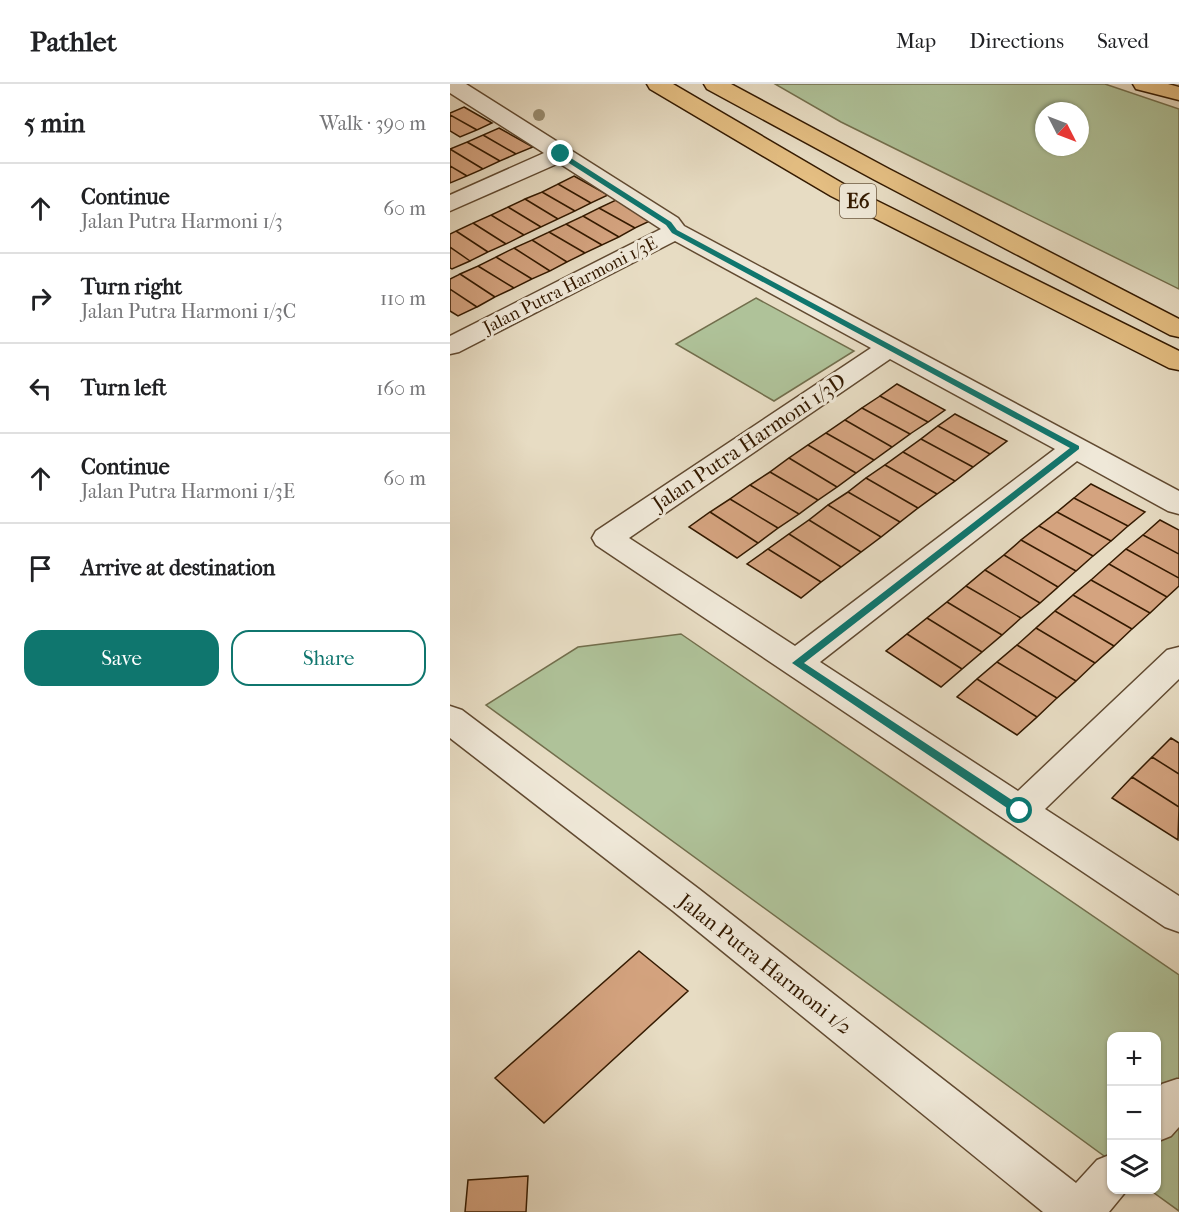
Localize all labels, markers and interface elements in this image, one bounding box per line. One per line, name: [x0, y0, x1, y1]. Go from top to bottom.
text: Pathlet: [30, 25, 117, 58]
text: Map: [896, 29, 936, 53]
text: Directions: [969, 29, 1064, 53]
text: Saved: [1097, 29, 1149, 53]
north arrow: [1035, 102, 1089, 156]
text: 5 min: [24, 108, 85, 139]
text: Walk · 390 m: [319, 112, 426, 135]
route end: [547, 140, 573, 166]
text: Continue: [81, 184, 170, 210]
road number: E6: [840, 184, 876, 218]
icon: ahead: [24, 192, 57, 225]
text: 60 m: [383, 197, 426, 220]
text: Jalan Putra Harmoni 1/3: [81, 210, 283, 233]
street label: Jalan Putra Harmoni 1/3E: [478, 232, 661, 339]
text: Turn right: [81, 274, 182, 300]
icon: right: [24, 282, 57, 315]
text: 110 m: [380, 287, 426, 310]
text: Jalan Putra Harmoni 1/3C: [81, 300, 296, 323]
street label: Jalan Putra Harmoni 1/3D: [646, 368, 850, 517]
icon: left: [24, 372, 57, 405]
text: Turn left: [81, 375, 167, 401]
text: 160 m: [376, 377, 426, 400]
text: Continue: [81, 454, 170, 480]
icon: ahead: [24, 462, 57, 495]
text: 60 m: [383, 467, 426, 490]
text: Jalan Putra Harmoni 1/3E: [81, 480, 295, 503]
icon: arrive: [24, 552, 57, 585]
text: Arrive at destination: [81, 555, 275, 581]
button: Save: [24, 630, 219, 686]
button: Share: [231, 630, 426, 686]
route start: [1006, 797, 1032, 823]
street label: Jalan Putra Harmoni 1/2: [672, 887, 857, 1039]
map controls: [1107, 1032, 1161, 1194]
button: +: [1107, 1032, 1161, 1086]
button: −: [1107, 1086, 1161, 1140]
button: layers: [1107, 1140, 1161, 1194]

